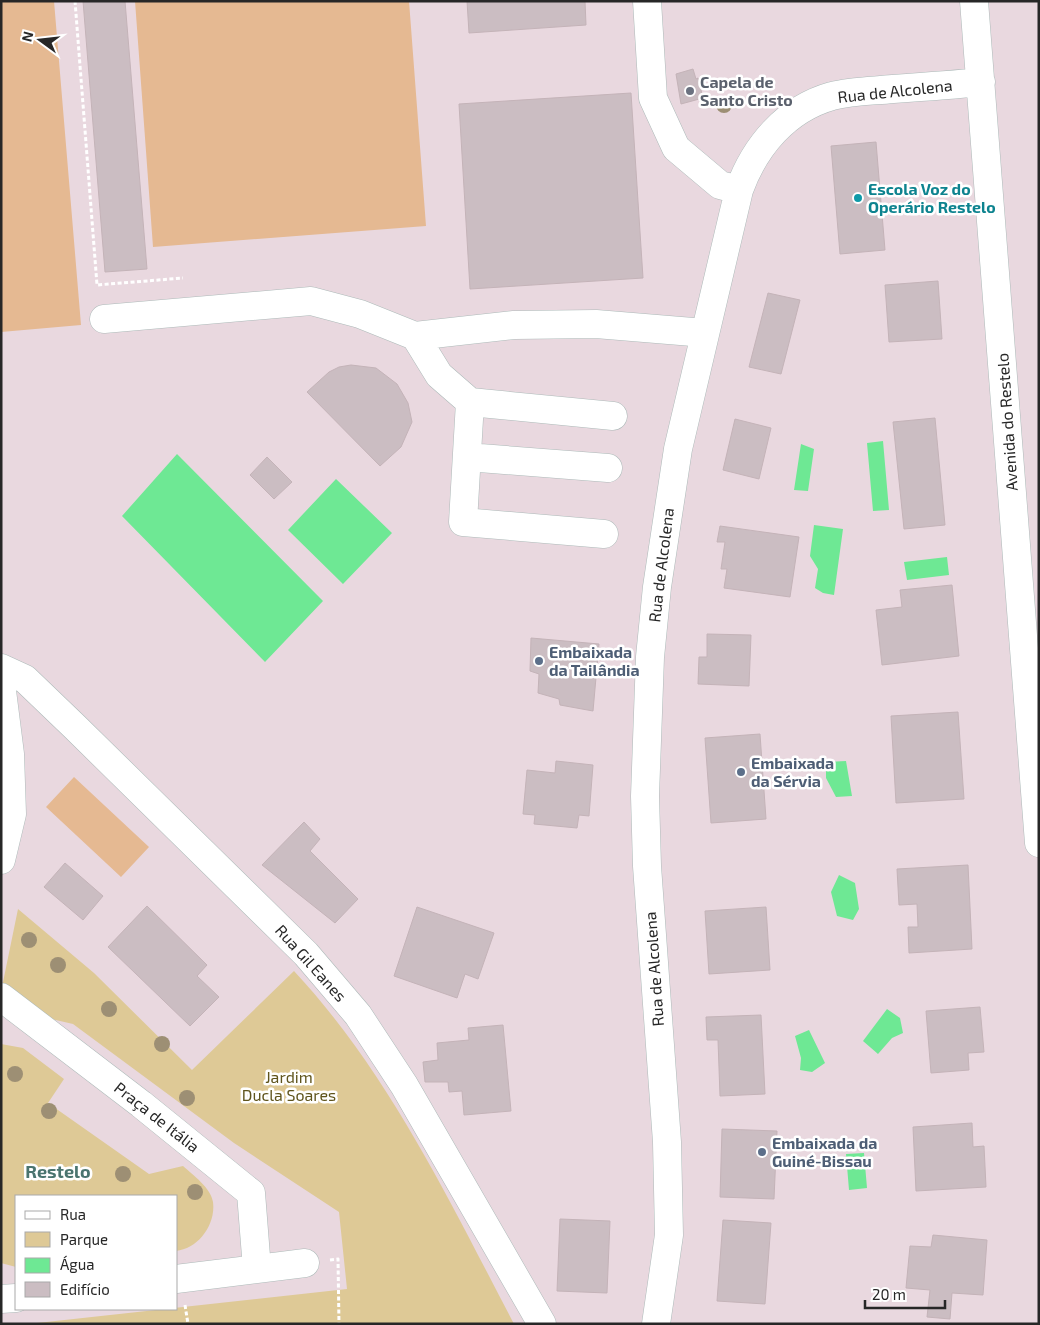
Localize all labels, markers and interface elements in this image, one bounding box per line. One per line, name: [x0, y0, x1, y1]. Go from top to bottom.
north arrow: [15, 15, 65, 65]
text: N: [17, 29, 36, 44]
place label: Capela de Santo Cristo: [700, 72, 793, 109]
street label: Rua de Alcolena: [837, 75, 953, 106]
marker: Capela de Santo Cristo: [684, 85, 696, 97]
place label: Escola Voz do Operário Restelo: [868, 179, 996, 216]
marker: Escola Voz do Operário Restelo: [852, 192, 864, 204]
street label: Avenida do Restelo: [992, 352, 1021, 492]
street label: Rua de Alcolena: [644, 507, 677, 623]
place label: Embaixada da Tailândia: [549, 642, 640, 679]
marker: Embaixada da Tailândia: [533, 655, 545, 667]
place label: Embaixada da Sérvia: [751, 753, 834, 790]
marker: Embaixada da Sérvia: [735, 766, 747, 778]
street label: Rua de Alcolena: [640, 911, 667, 1027]
street label: Rua Gil Eanes: [272, 920, 351, 1005]
park label: Jardim Ducla Soares: [242, 1067, 336, 1104]
street label: Praça de Itália: [110, 1077, 204, 1157]
place label: Embaixada da Guiné-Bissau: [772, 1133, 877, 1170]
marker: Embaixada da Guiné-Bissau: [756, 1146, 768, 1158]
district label: Restelo: [25, 1160, 91, 1182]
legend: [15, 1195, 178, 1310]
text: Rua: [60, 1205, 86, 1223]
text: Parque: [60, 1230, 108, 1248]
text: Água: [60, 1255, 95, 1273]
scale bar: [865, 1278, 945, 1310]
text: Edifício: [60, 1280, 110, 1298]
text: 20 m: [872, 1285, 906, 1303]

